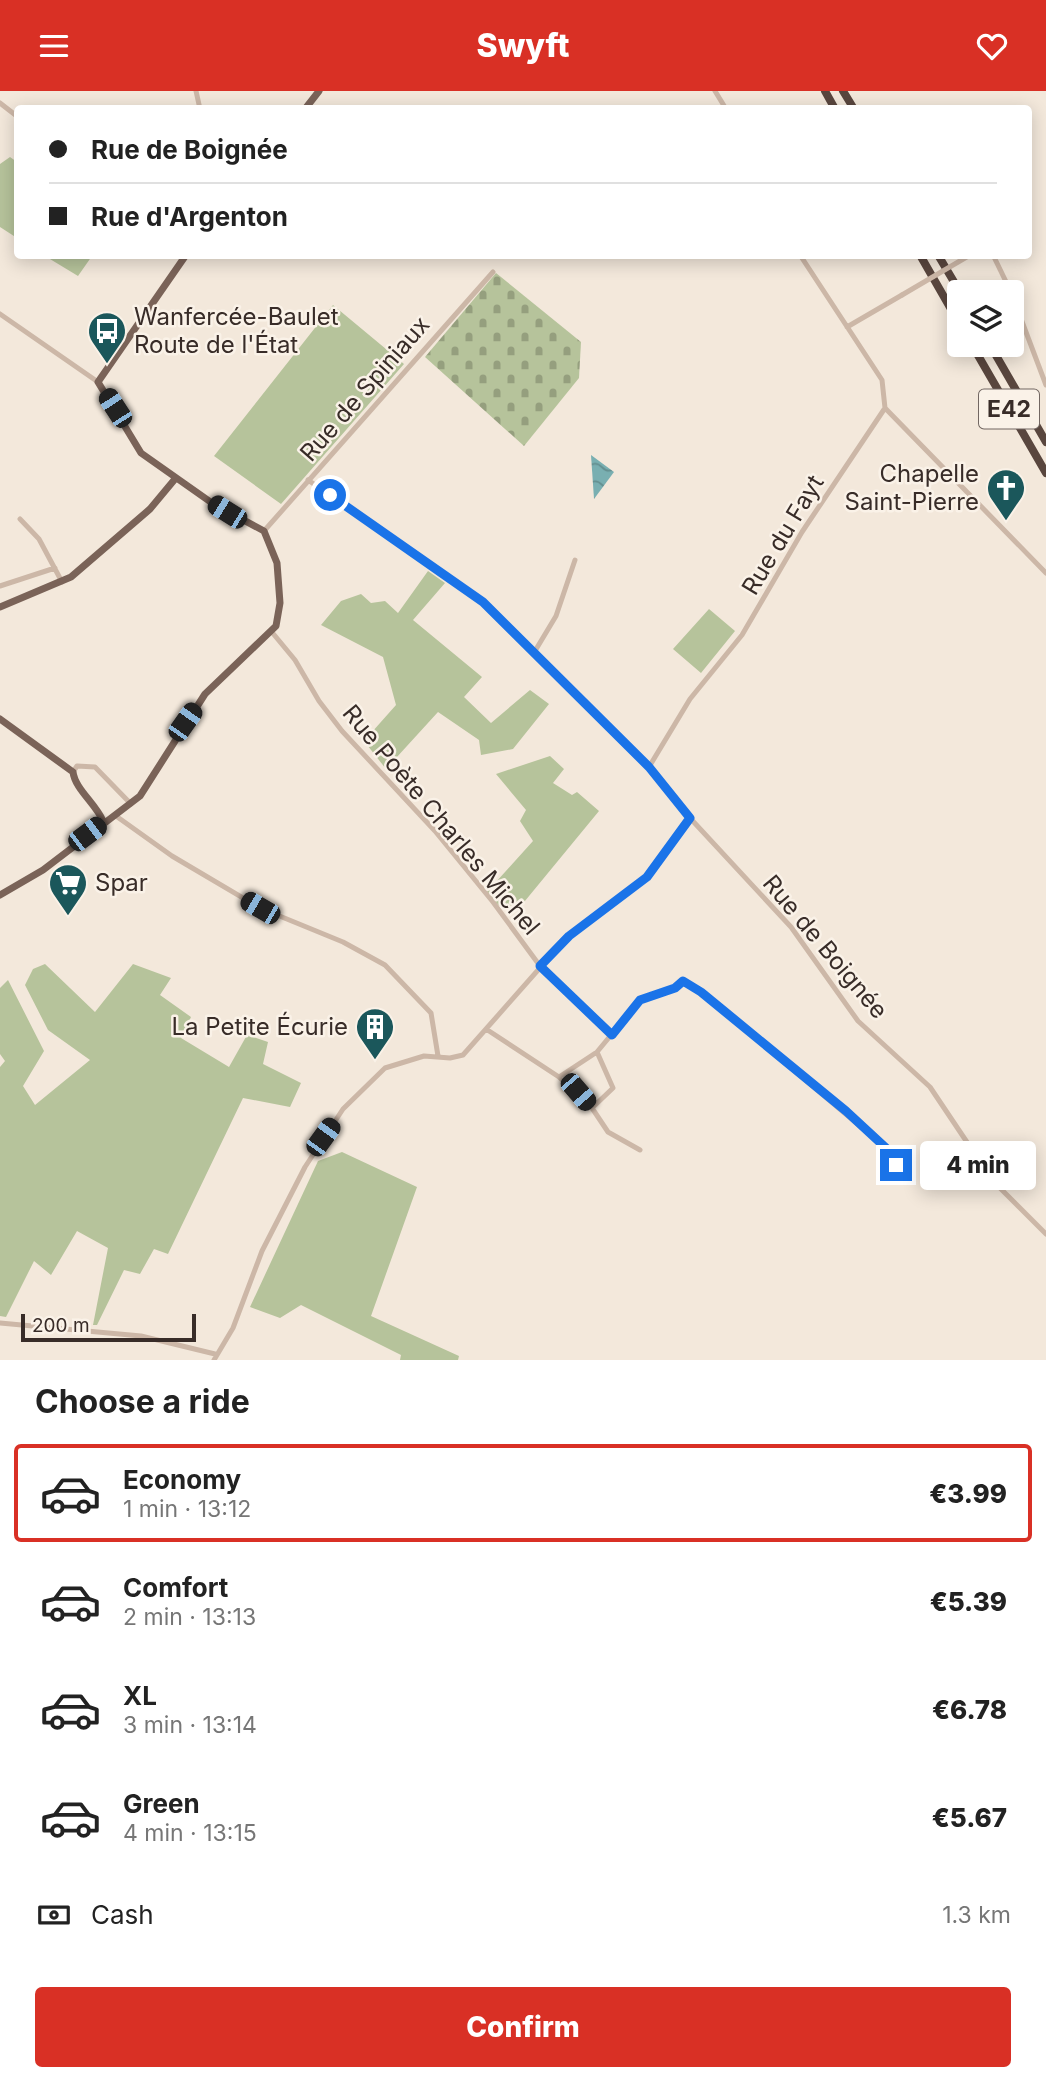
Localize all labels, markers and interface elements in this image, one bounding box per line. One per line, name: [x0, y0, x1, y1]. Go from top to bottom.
text: Swyft: [477, 26, 569, 65]
icon: menu: [35, 27, 73, 65]
icon: heart: [973, 27, 1011, 65]
text: Rue de Boignée: [91, 134, 288, 165]
text: Rue d'Argenton: [91, 201, 288, 232]
map controls: [947, 280, 1024, 357]
button: layers: [947, 280, 1024, 357]
place label: Wanfercée-Baulet Route de l'État: [134, 302, 339, 359]
bus stop icon: Wanfercée-Baulet Route de l'État: [86, 310, 128, 365]
street label: Rue de Spiniaux: [294, 310, 435, 467]
car: [95, 385, 136, 431]
road number: E42: [979, 389, 1039, 429]
place label: Chapelle Saint-Pierre: [845, 459, 979, 516]
church icon: Chapelle Saint-Pierre: [985, 467, 1027, 522]
street label: Rue du Fayt: [736, 470, 830, 600]
route start: [314, 479, 346, 511]
car: [204, 492, 251, 532]
car: [165, 699, 206, 745]
street label: Rue Poète Charles Michel: [337, 699, 546, 941]
car: [64, 813, 111, 855]
supermarket icon: Spar: [47, 862, 89, 917]
place label: Spar: [95, 868, 148, 897]
street label: Rue de Boignée: [757, 869, 894, 1024]
car: [237, 888, 284, 928]
building icon: La Petite Écurie: [354, 1006, 396, 1061]
place label: La Petite Écurie: [171, 1011, 348, 1041]
car: [557, 1069, 600, 1115]
car: [303, 1114, 344, 1160]
callout: 4 min: [920, 1141, 1036, 1189]
route end: [880, 1149, 912, 1181]
text: 4 min: [946, 1151, 1010, 1179]
scale bar: [21, 1311, 196, 1343]
text: 200 m: [32, 1314, 90, 1337]
text: Choose a ride: [35, 1382, 250, 1421]
icon: car: [39, 1462, 102, 1525]
text: Economy: [123, 1464, 241, 1495]
text: €3.99: [929, 1478, 1007, 1509]
text: 1 min · 13:12: [123, 1495, 251, 1523]
icon: car: [39, 1570, 102, 1633]
text: Comfort: [123, 1572, 228, 1603]
text: €5.39: [930, 1586, 1007, 1617]
text: 2 min · 13:13: [123, 1603, 256, 1631]
icon: car: [39, 1678, 102, 1741]
text: XL: [123, 1680, 157, 1711]
text: €6.78: [932, 1694, 1007, 1725]
text: 3 min · 13:14: [123, 1711, 257, 1739]
icon: car: [39, 1786, 102, 1849]
text: Green: [123, 1788, 200, 1819]
text: €5.67: [932, 1802, 1007, 1833]
text: 4 min · 13:15: [123, 1819, 257, 1847]
icon: cash: [35, 1896, 73, 1934]
text: Cash: [91, 1899, 154, 1930]
text: 1.3 km: [942, 1901, 1011, 1929]
button: Confirm: [35, 1987, 1011, 2067]

